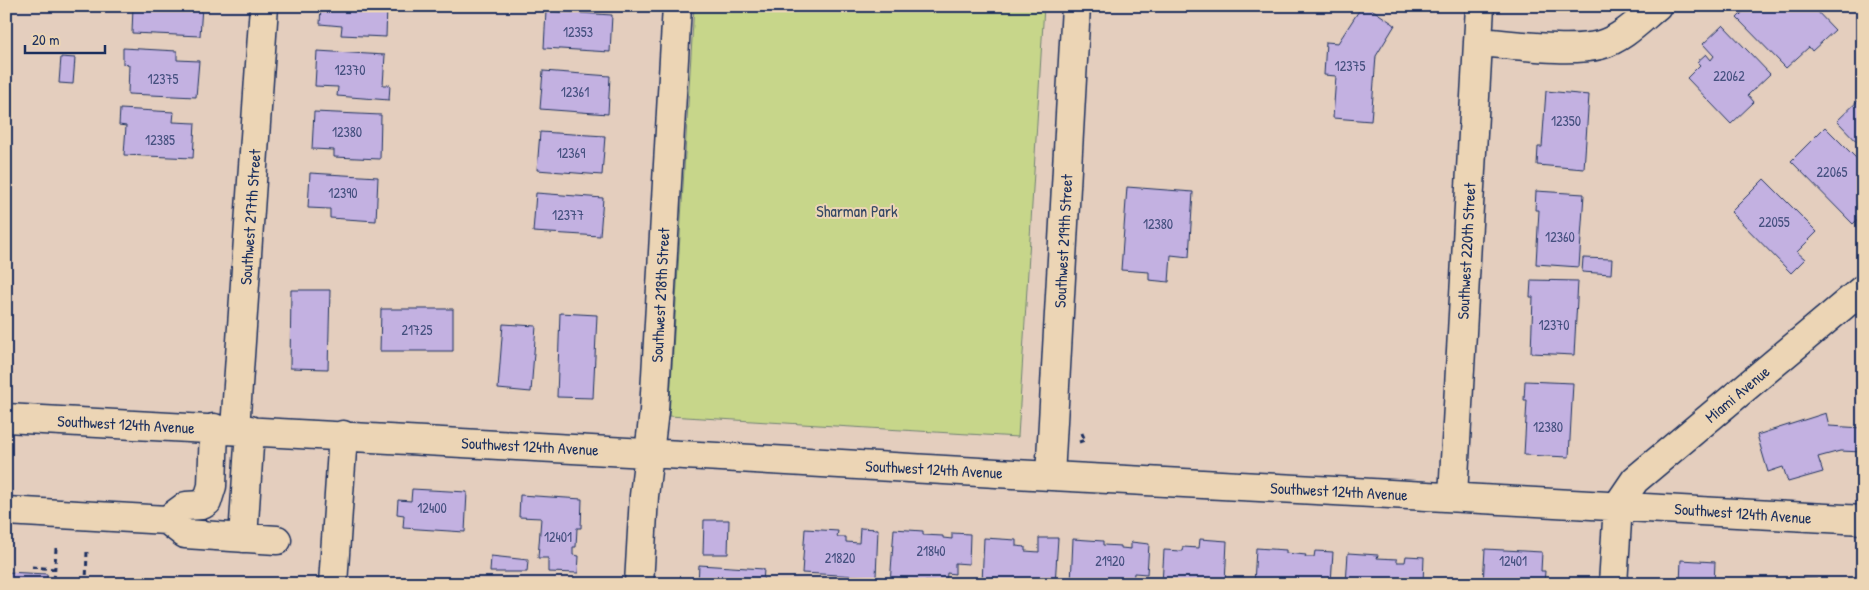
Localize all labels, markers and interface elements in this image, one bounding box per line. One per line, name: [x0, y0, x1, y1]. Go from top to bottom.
scale bar: [25, 22, 105, 54]
house number: 12353: [563, 22, 593, 41]
text: 20 m: [32, 29, 59, 50]
house number: 12375: [1335, 56, 1365, 75]
house number: 12370: [334, 60, 366, 79]
house number: 22062: [1713, 66, 1745, 85]
house number: 12375: [148, 69, 178, 88]
house number: 12361: [561, 82, 589, 101]
house number: 12350: [1551, 111, 1581, 130]
house number: 12380: [332, 122, 362, 141]
house number: 12385: [145, 130, 175, 149]
house number: 12369: [557, 143, 585, 162]
street label: Southwest 217th Street: [234, 148, 266, 286]
house number: 22065: [1817, 162, 1848, 181]
street label: Southwest 219th Street: [1049, 173, 1078, 308]
street label: Southwest 220th Street: [1451, 182, 1481, 320]
house number: 12390: [328, 183, 358, 202]
park label: Sharman Park: [816, 200, 898, 222]
house number: 12377: [552, 205, 584, 224]
house number: 22055: [1758, 212, 1790, 231]
house number: 12380: [1143, 214, 1173, 233]
street label: Southwest 218th Street: [645, 227, 675, 363]
house number: 12360: [1545, 227, 1575, 246]
house number: 12370: [1538, 315, 1570, 334]
house number: 21725: [401, 320, 433, 339]
street label: Miami Avenue: [1700, 360, 1774, 428]
street label: Southwest 124th Avenue: [57, 409, 196, 439]
house number: 12380: [1533, 417, 1563, 436]
street label: Southwest 124th Avenue: [461, 431, 600, 461]
street label: Southwest 124th Avenue: [865, 454, 1004, 484]
street label: Southwest 124th Avenue: [1270, 476, 1409, 506]
street label: Southwest 124th Avenue: [1674, 497, 1813, 529]
house number: 12400: [417, 498, 447, 517]
house number: 12401: [544, 527, 572, 546]
house number: 21840: [916, 541, 946, 560]
house number: 21820: [825, 548, 855, 567]
house number: 21920: [1095, 551, 1125, 570]
house number: 12401: [1499, 551, 1527, 570]

